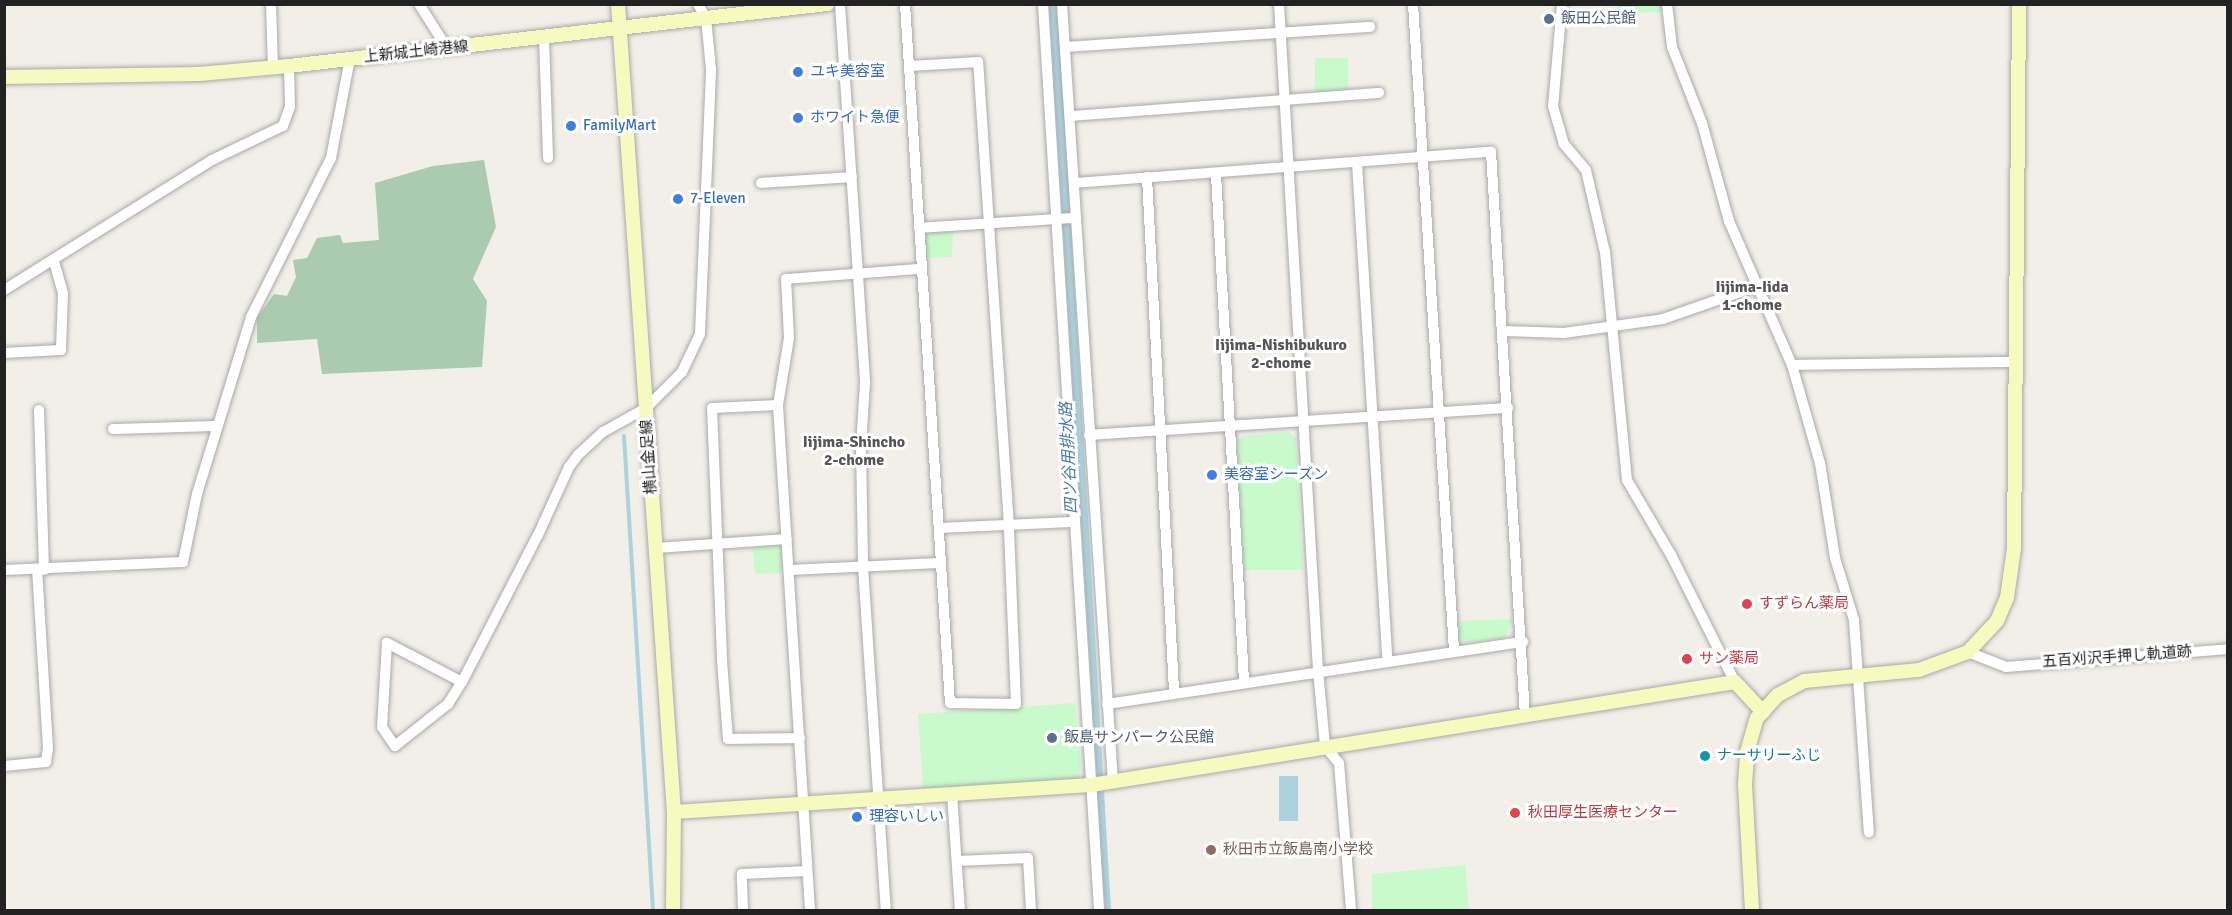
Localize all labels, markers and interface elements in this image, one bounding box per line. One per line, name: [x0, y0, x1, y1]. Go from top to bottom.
place label: 飯田公民館: [1561, 10, 1636, 28]
marker: 飯田公民館: [1542, 12, 1556, 26]
street label: 上新城土崎港線: [363, 38, 469, 66]
place label: ユキ美容室: [810, 63, 885, 81]
marker: ユキ美容室: [791, 65, 805, 79]
place label: ホワイト急便: [810, 109, 900, 127]
marker: ホワイト急便: [791, 111, 805, 125]
place label: FamilyMart: [583, 117, 656, 135]
marker: FamilyMart: [564, 119, 578, 133]
place label: 7-Eleven: [690, 190, 746, 208]
marker: 7-Eleven: [671, 192, 685, 206]
district label: Iijima-Iida 1-chome: [1715, 277, 1789, 315]
district label: Iijima-Nishibukuro 2-chome: [1215, 335, 1347, 373]
water label: 四ツ谷用排水路: [1056, 402, 1082, 514]
street label: 横山金足線: [637, 419, 661, 495]
district label: Iijima-Shincho 2-chome: [803, 432, 905, 470]
place label: 美容室シーズン: [1224, 466, 1329, 484]
marker: 美容室シーズン: [1205, 468, 1219, 482]
place label: すずらん薬局: [1759, 595, 1849, 613]
marker: すずらん薬局: [1740, 597, 1754, 611]
street label: 五百刈沢手押し軌道跡: [2042, 643, 2192, 671]
place label: サン薬局: [1699, 650, 1759, 668]
marker: サン薬局: [1680, 652, 1694, 666]
place label: 飯島サンパーク公民館: [1064, 729, 1214, 747]
marker: 飯島サンパーク公民館: [1045, 731, 1059, 745]
place label: ナーサリーふじ: [1717, 747, 1822, 765]
marker: ナーサリーふじ: [1698, 749, 1712, 763]
marker: 秋田厚生医療センター: [1506, 804, 1524, 822]
place label: 秋田厚生医療センター: [1528, 804, 1678, 822]
place label: 理容いしい: [869, 808, 944, 826]
marker: 理容いしい: [850, 810, 864, 824]
place label: 秋田市立飯島南小学校: [1223, 841, 1373, 859]
marker: 秋田市立飯島南小学校: [1204, 843, 1218, 857]

